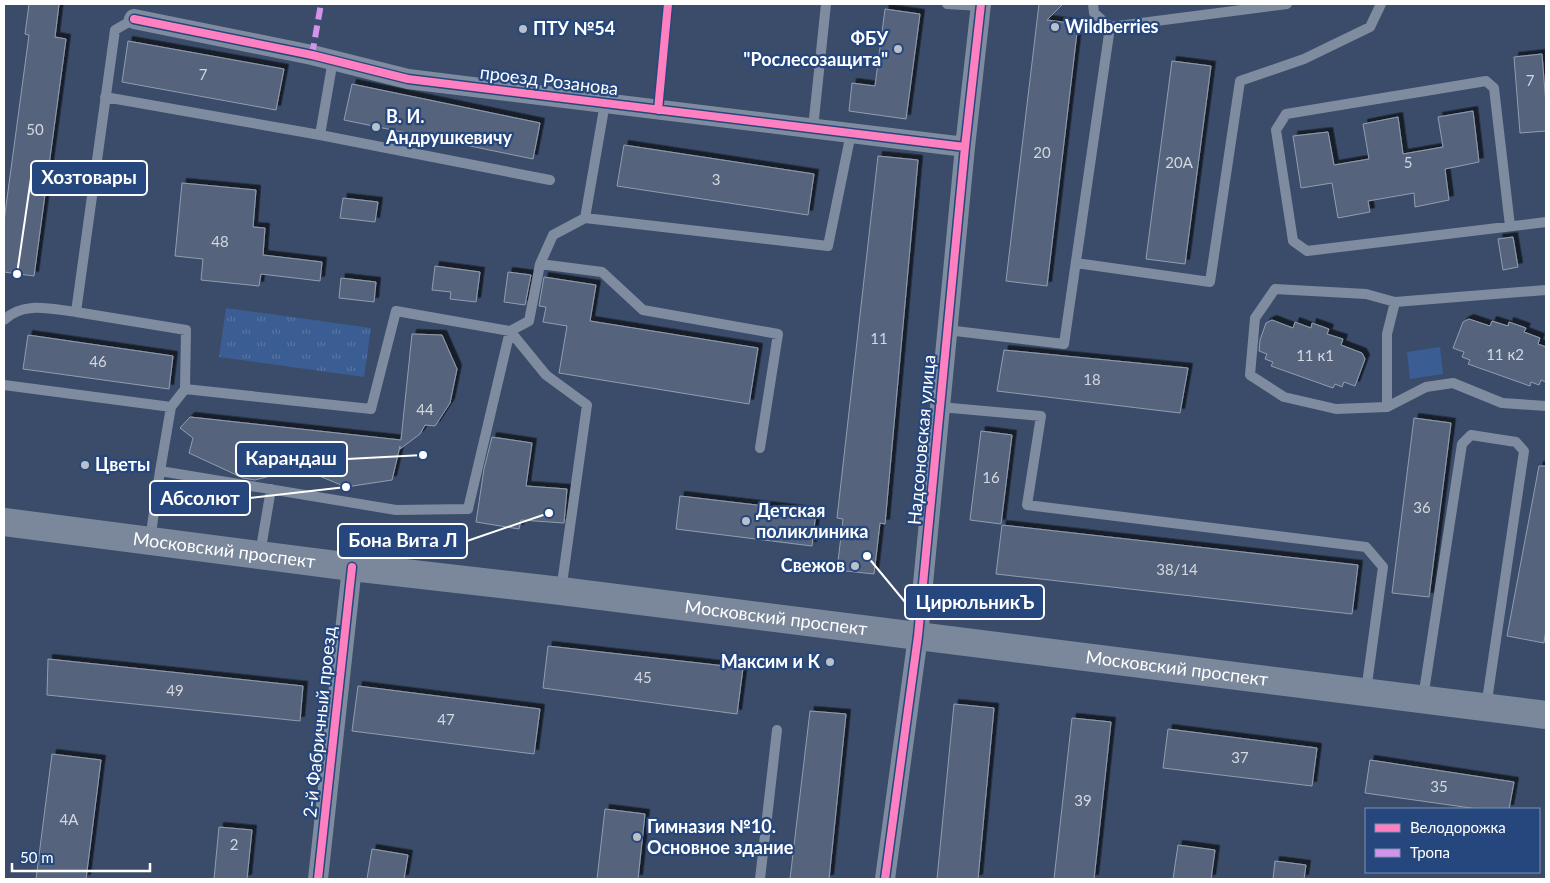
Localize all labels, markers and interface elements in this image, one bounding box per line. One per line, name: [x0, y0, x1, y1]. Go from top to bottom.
place label: Wildberries: [1065, 15, 1159, 37]
place label: ПТУ №54: [533, 17, 615, 39]
marker: Wildberries: [1049, 21, 1061, 33]
marker: ПТУ №54: [517, 23, 529, 35]
place label: ФБУ "Рослесозащита": [743, 27, 888, 70]
marker: ФБУ "Рослесозащита": [892, 43, 904, 55]
street label: проезд Розанова: [479, 61, 620, 99]
house number: 7: [199, 65, 208, 83]
house number: 7: [1526, 71, 1535, 89]
place label: В. И. Андрушкевичу: [385, 105, 513, 148]
house number: 50: [26, 120, 44, 138]
marker: В. И. Андрушкевичу: [370, 121, 382, 133]
house number: 20: [1033, 143, 1051, 161]
house number: 20А: [1165, 153, 1194, 171]
house number: 5: [1404, 153, 1412, 171]
callout: Хозтовары: [31, 161, 147, 195]
text: Хозтовары: [41, 165, 137, 188]
house number: 3: [712, 170, 720, 188]
house number: 48: [211, 232, 229, 250]
house number: 11: [870, 329, 888, 347]
house number: 11 к2: [1486, 345, 1524, 363]
house number: 11 к1: [1296, 346, 1334, 364]
house number: 46: [89, 352, 107, 370]
street label: Надсоновская улица: [903, 354, 939, 526]
house number: 18: [1083, 370, 1101, 388]
house number: 44: [416, 400, 434, 418]
callout: Карандаш: [236, 442, 347, 476]
text: Карандаш: [245, 446, 337, 469]
place label: Цветы: [95, 453, 150, 475]
marker: Цветы: [79, 459, 91, 471]
house number: 16: [982, 468, 1000, 486]
callout: Абсолют: [150, 481, 250, 515]
text: Абсолют: [159, 486, 240, 509]
house number: 36: [1413, 498, 1431, 516]
place label: Детская поликлиника: [756, 499, 868, 542]
marker: Детская поликлиника: [740, 515, 752, 527]
callout: Бона Вита Л: [338, 524, 467, 558]
street label: Московский проспект: [132, 527, 317, 572]
text: Бона Вита Л: [348, 528, 458, 551]
place label: Свежов: [781, 554, 845, 576]
marker: Свежов: [849, 560, 861, 572]
house number: 38/14: [1156, 560, 1198, 578]
callout: ЦирюльникЪ: [905, 585, 1044, 619]
text: ЦирюльникЪ: [916, 590, 1034, 613]
street label: Московский проспект: [684, 595, 869, 639]
street label: 2-й Фабричный проезд: [298, 625, 340, 819]
street label: Московский проспект: [1084, 645, 1270, 690]
place label: Максим и К: [721, 650, 820, 672]
marker: Максим и К: [824, 656, 836, 668]
house number: 45: [634, 668, 652, 686]
house number: 49: [166, 681, 184, 699]
house number: 47: [437, 710, 455, 728]
house number: 37: [1231, 748, 1249, 766]
house number: 35: [1430, 777, 1448, 795]
house number: 39: [1074, 791, 1092, 809]
legend: [1365, 808, 1540, 873]
house number: 4А: [60, 810, 79, 828]
place label: Гимназия №10. Основное здание: [647, 815, 794, 858]
text: Велодорожка: [1410, 818, 1506, 836]
marker: Гимназия №10. Основное здание: [631, 831, 643, 843]
house number: 2: [230, 835, 238, 853]
scale bar: [12, 840, 150, 872]
text: Тропа: [1410, 843, 1450, 861]
text: 50 m: [20, 848, 54, 866]

